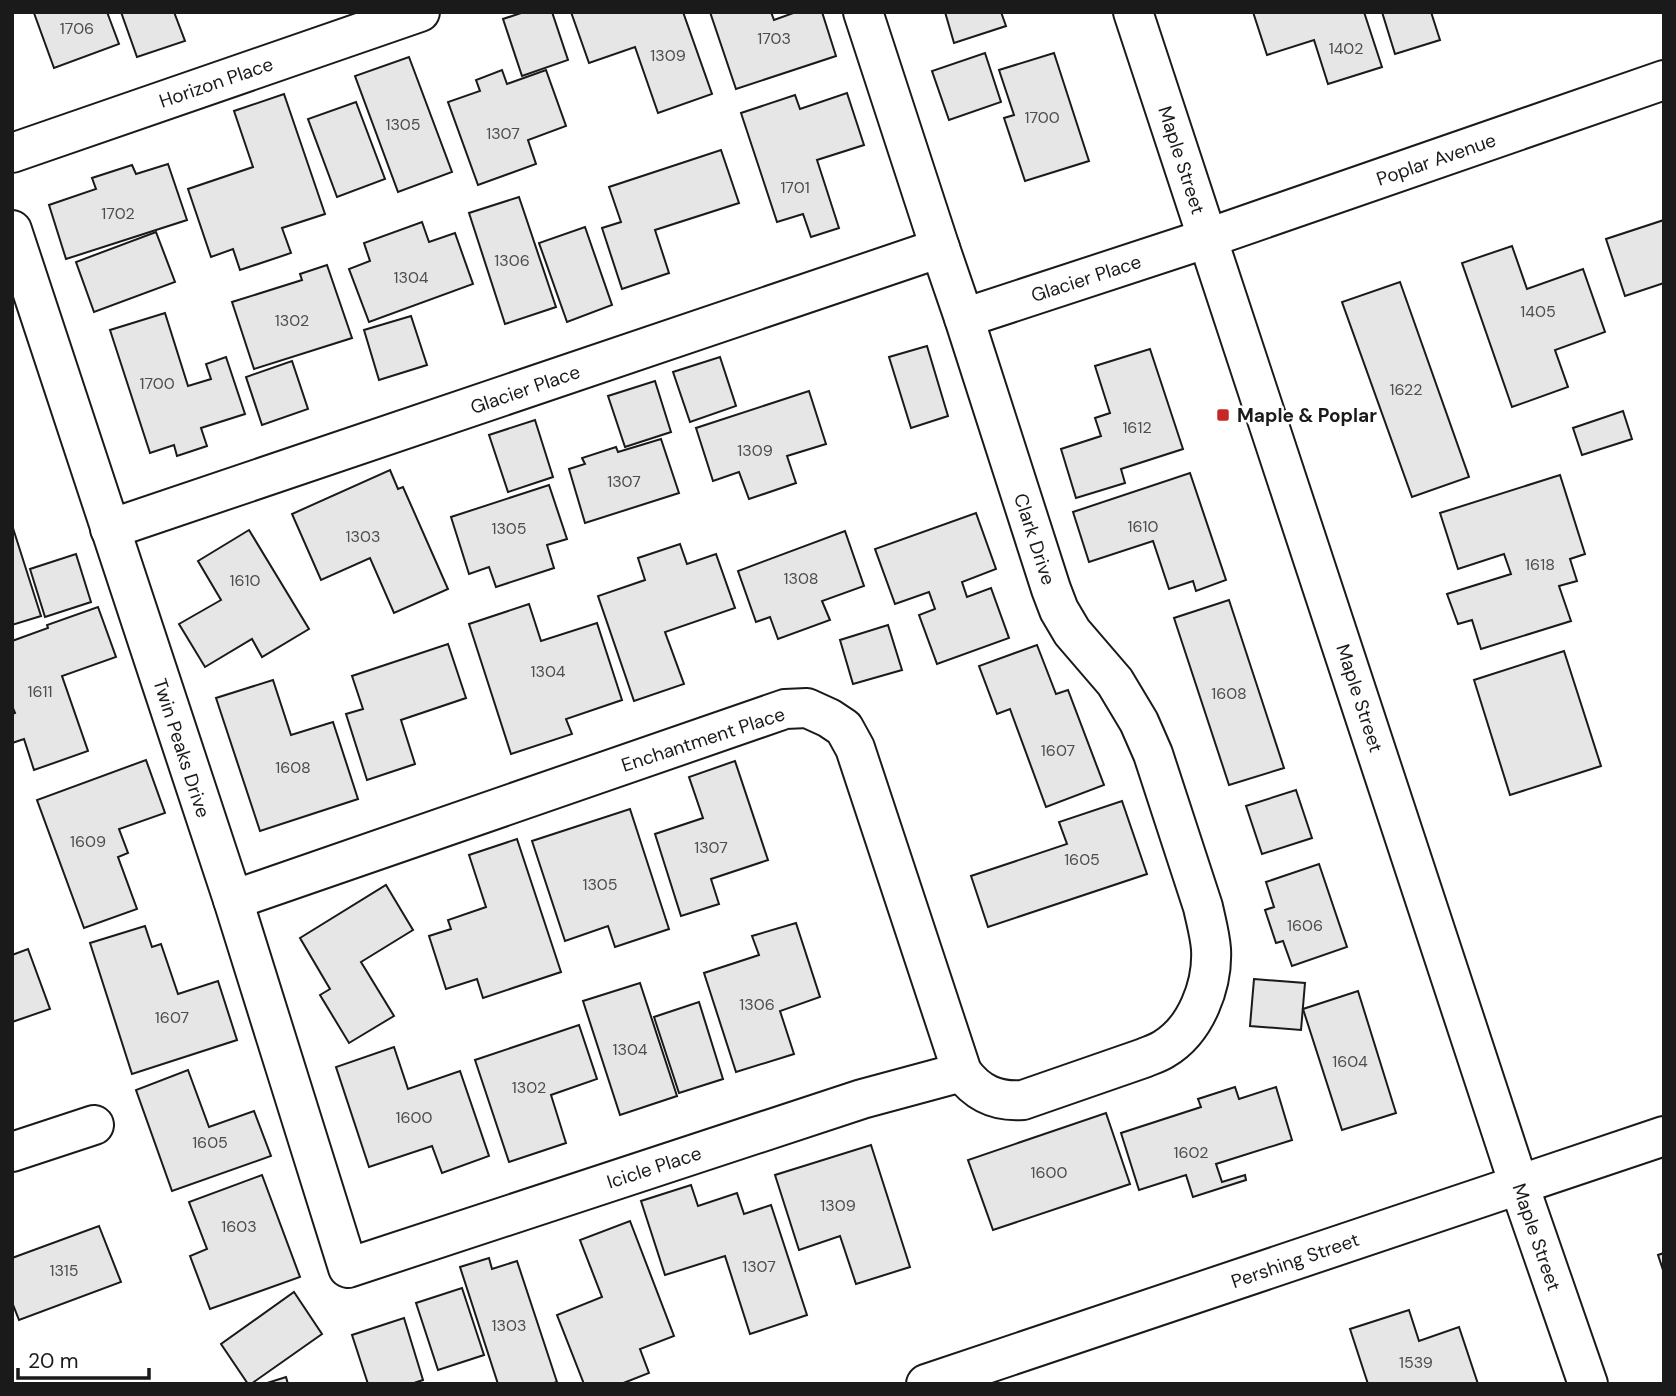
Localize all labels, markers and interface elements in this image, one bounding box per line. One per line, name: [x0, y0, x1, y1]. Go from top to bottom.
house number: 1706: [60, 18, 94, 39]
house number: 1703: [757, 28, 791, 49]
house number: 1402: [1329, 38, 1363, 59]
house number: 1309: [650, 45, 686, 66]
street label: Horizon Place: [156, 51, 276, 114]
street label: Maple Street: [1152, 103, 1211, 217]
house number: 1700: [1024, 107, 1060, 128]
house number: 1305: [385, 114, 421, 135]
house number: 1307: [486, 123, 520, 144]
street label: Poplar Avenue: [1373, 127, 1499, 192]
house number: 1701: [780, 177, 810, 198]
house number: 1702: [101, 203, 135, 224]
street label: Glacier Place: [1028, 249, 1144, 308]
house number: 1306: [494, 250, 530, 271]
house number: 1304: [393, 267, 429, 288]
house number: 1405: [1520, 301, 1556, 322]
house number: 1302: [275, 310, 309, 331]
street label: Glacier Place: [467, 359, 583, 420]
house number: 1700: [139, 373, 175, 394]
house number: 1622: [1389, 379, 1423, 400]
place label: Maple & Poplar: [1237, 403, 1377, 428]
marker: Maple & Poplar: [1215, 407, 1231, 423]
house number: 1612: [1122, 417, 1152, 438]
house number: 1309: [737, 440, 773, 461]
house number: 1307: [607, 471, 641, 492]
street label: Clark Drive: [1008, 490, 1061, 588]
house number: 1610: [1128, 516, 1159, 537]
house number: 1305: [491, 518, 527, 539]
house number: 1303: [346, 526, 380, 547]
house number: 1618: [1525, 554, 1555, 575]
house number: 1308: [783, 568, 819, 589]
house number: 1610: [230, 570, 261, 591]
street label: Maple Street: [1330, 641, 1389, 755]
house number: 1304: [530, 661, 566, 682]
street label: Twin Peaks Drive: [147, 675, 216, 821]
house number: 1611: [27, 681, 53, 702]
house number: 1608: [1211, 683, 1247, 704]
street label: Enchantment Place: [618, 701, 788, 778]
house number: 1607: [1041, 740, 1075, 761]
house number: 1608: [275, 757, 311, 778]
house number: 1609: [70, 831, 106, 852]
house number: 1307: [694, 837, 728, 858]
house number: 1605: [1064, 849, 1100, 870]
house number: 1305: [582, 874, 618, 895]
house number: 1606: [1287, 915, 1323, 936]
house number: 1306: [739, 994, 775, 1015]
house number: 1607: [155, 1007, 189, 1028]
house number: 1304: [612, 1039, 648, 1060]
house number: 1604: [1332, 1051, 1368, 1072]
house number: 1302: [512, 1077, 546, 1098]
house number: 1600: [396, 1107, 433, 1128]
house number: 1605: [192, 1132, 228, 1153]
street label: Icicle Place: [604, 1140, 705, 1195]
house number: 1602: [1173, 1142, 1209, 1163]
house number: 1600: [1031, 1162, 1068, 1183]
street label: Maple Street: [1506, 1180, 1567, 1294]
house number: 1309: [820, 1195, 856, 1216]
house number: 1603: [221, 1216, 257, 1237]
street label: Pershing Street: [1228, 1227, 1362, 1294]
house number: 1307: [742, 1256, 776, 1277]
house number: 1315: [50, 1260, 78, 1281]
house number: 1303: [492, 1315, 526, 1336]
scale bar: [18, 1336, 149, 1380]
text: 20 m: [28, 1347, 79, 1375]
house number: 1539: [1399, 1352, 1433, 1373]

